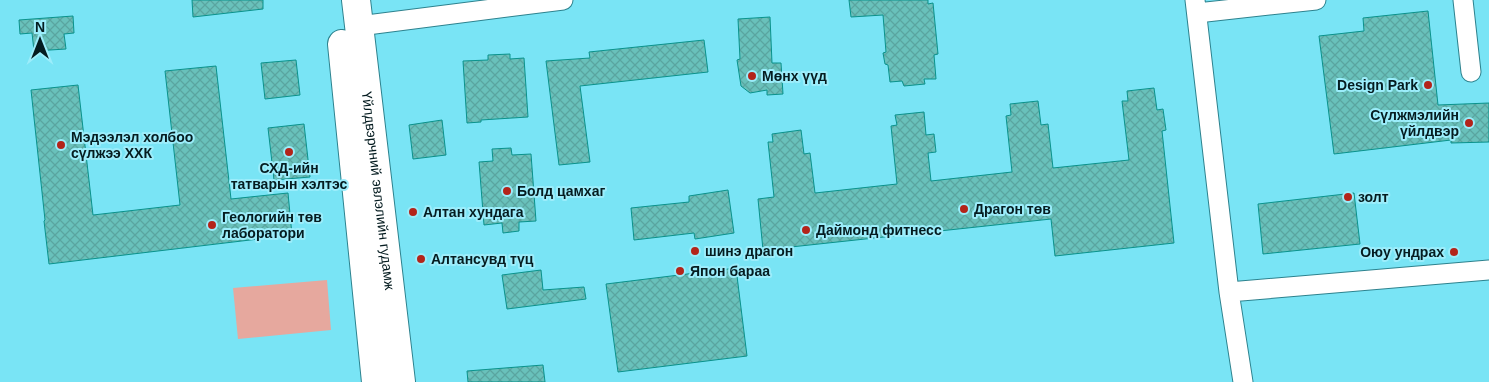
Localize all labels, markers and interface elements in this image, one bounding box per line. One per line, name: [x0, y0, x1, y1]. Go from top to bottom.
north arrow: [15, 15, 65, 65]
text: N: [35, 19, 45, 35]
place label: Мөнх үүд: [762, 68, 827, 84]
marker: Мөнх үүд: [746, 70, 758, 82]
place label: Design Park: [1337, 77, 1418, 93]
marker: Design Park: [1422, 79, 1434, 91]
street label: Үйлдвэрчний эвлэлийн гудамж: [359, 90, 398, 292]
place label: Сүлжмэлийн үйлдвэр: [1370, 107, 1459, 139]
marker: Сүлжмэлийн үйлдвэр: [1463, 117, 1475, 129]
place label: Мэдээлэл холбоо сүлжээ ХХК: [71, 129, 193, 161]
marker: Мэдээлэл холбоо сүлжээ ХХК: [55, 139, 67, 151]
marker: СХД-ийн татварын хэлтэс: [283, 146, 295, 158]
place label: СХД-ийн татварын хэлтэс: [231, 160, 348, 192]
place label: Болд цамхаг: [517, 183, 605, 199]
marker: Болд цамхаг: [501, 185, 513, 197]
place label: золт: [1358, 189, 1389, 205]
marker: золт: [1342, 191, 1354, 203]
place label: Драгон төв: [974, 201, 1051, 217]
marker: Драгон төв: [958, 203, 970, 215]
place label: Алтан хундага: [423, 204, 524, 220]
marker: Алтан хундага: [407, 206, 419, 218]
place label: Геологийн төв лаборатори: [222, 209, 322, 241]
marker: Геологийн төв лаборатори: [206, 219, 218, 231]
place label: Даймонд фитнесс: [816, 222, 942, 238]
marker: Даймонд фитнесс: [800, 224, 812, 236]
place label: шинэ драгон: [705, 243, 793, 259]
place label: Оюу ундрах: [1360, 244, 1444, 260]
marker: шинэ драгон: [689, 245, 701, 257]
marker: Оюу ундрах: [1448, 246, 1460, 258]
place label: Алтансувд түц: [431, 251, 534, 267]
marker: Алтансувд түц: [415, 253, 427, 265]
place label: Япон бараа: [690, 263, 770, 279]
marker: Япон бараа: [674, 265, 686, 277]

